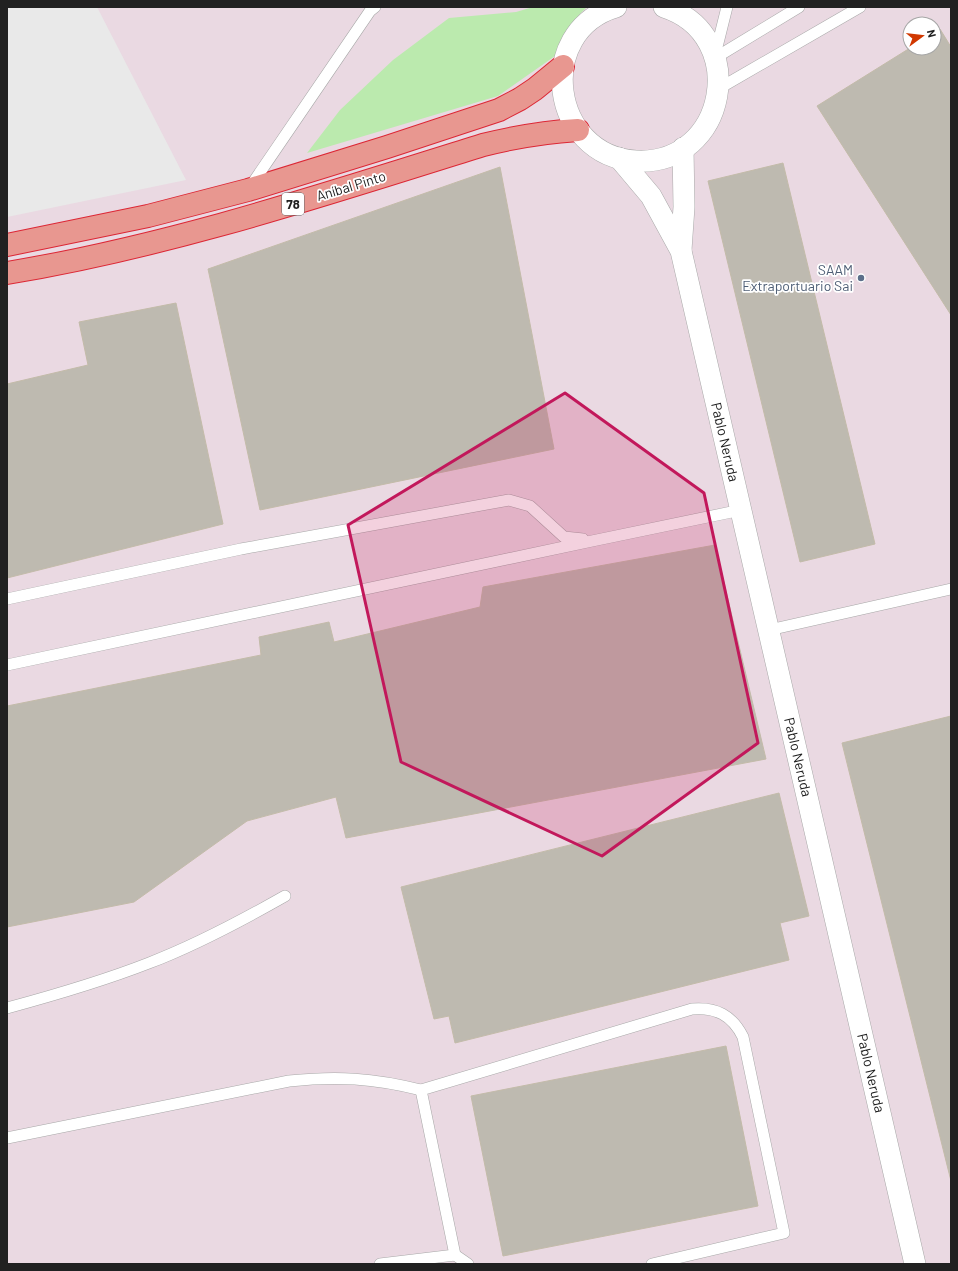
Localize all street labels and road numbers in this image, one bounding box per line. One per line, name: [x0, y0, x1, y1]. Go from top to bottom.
street label: Aníbal Pinto: [314, 167, 388, 204]
road number: 78: [282, 193, 304, 215]
street label: Pablo Neruda: [708, 400, 743, 483]
street label: Pablo Neruda: [781, 715, 816, 798]
street label: Pablo Neruda: [854, 1031, 889, 1114]

